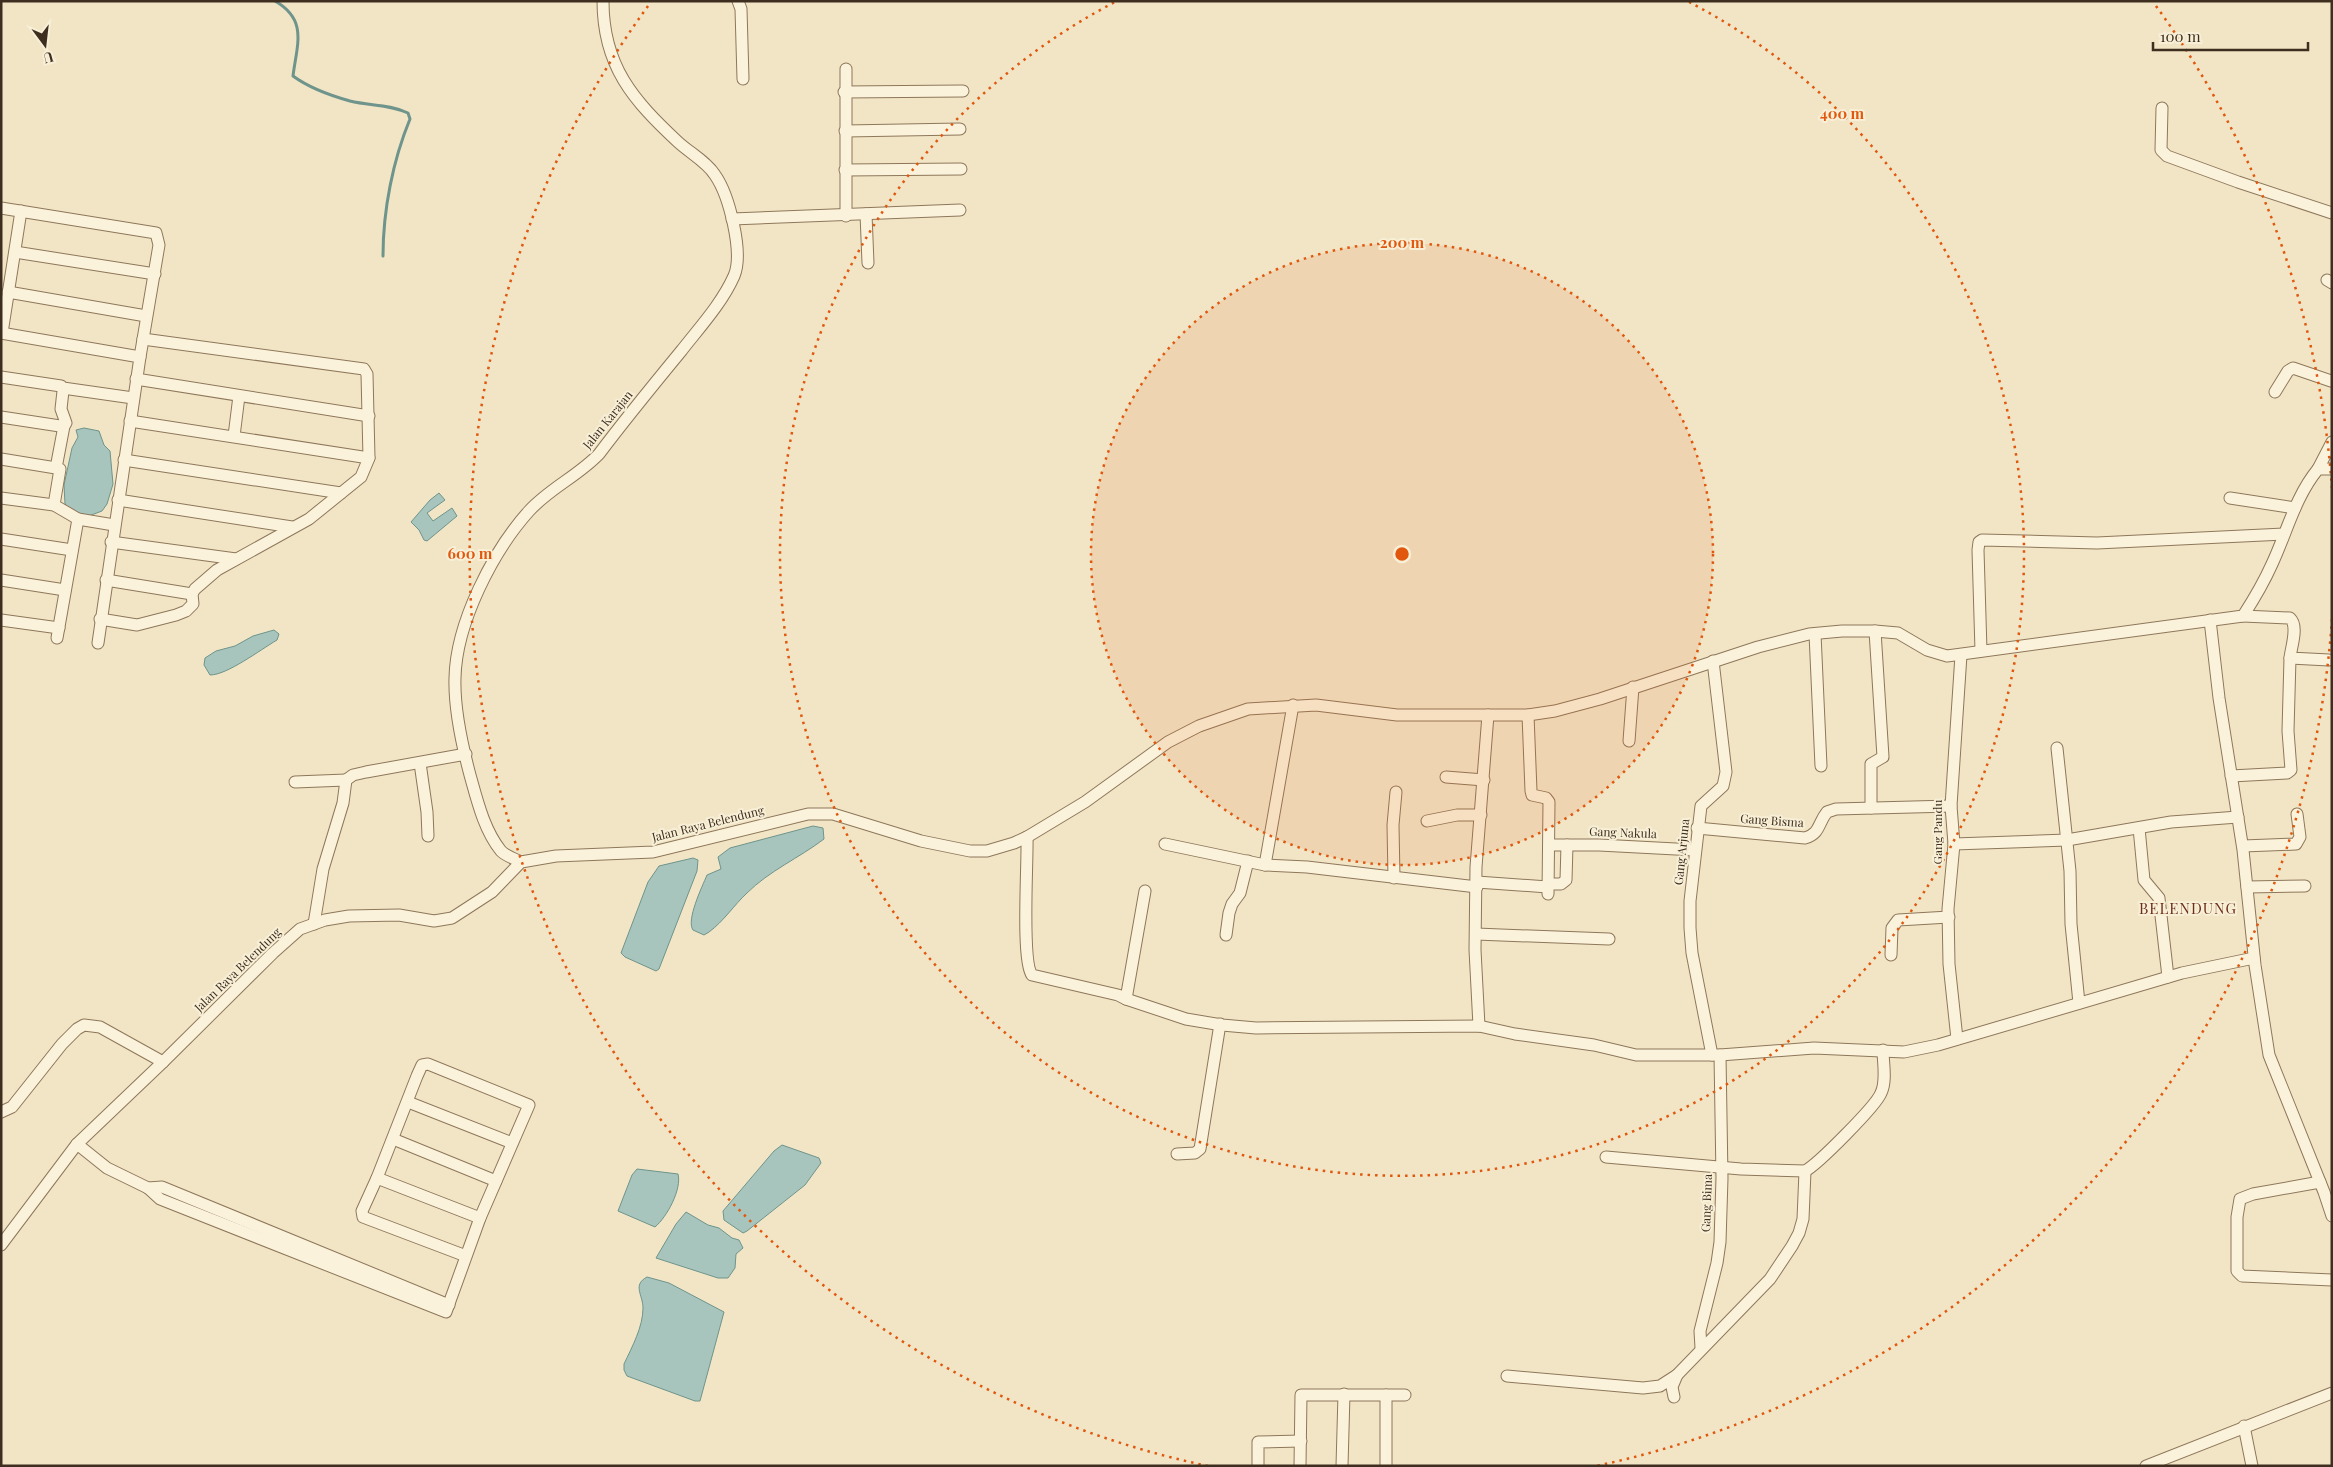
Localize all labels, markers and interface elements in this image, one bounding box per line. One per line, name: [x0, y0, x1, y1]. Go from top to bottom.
north arrow: [20, 20, 70, 70]
scale bar: [2153, 20, 2308, 52]
text: 100 m: [2160, 26, 2201, 46]
text: U: [41, 48, 56, 69]
text: 400 m: [1820, 103, 1865, 123]
text: 200 m: [1380, 232, 1425, 252]
street label: Jalan Karajan: [578, 387, 636, 453]
text: 600 m: [448, 543, 493, 563]
centre of rings: [1393, 545, 1411, 563]
street label: Gang Pandu: [1929, 800, 1945, 864]
street label: Jalan Raya Belendung: [649, 801, 766, 845]
street label: Gang Bisma: [1740, 810, 1804, 830]
street label: Gang Arjuna: [1670, 818, 1692, 886]
street label: Gang Nakula: [1589, 823, 1657, 841]
district label: BELENDUNG: [2139, 898, 2237, 918]
street label: Jalan Raya Belendung: [190, 923, 285, 1016]
street label: Gang Bima: [1697, 1174, 1715, 1232]

